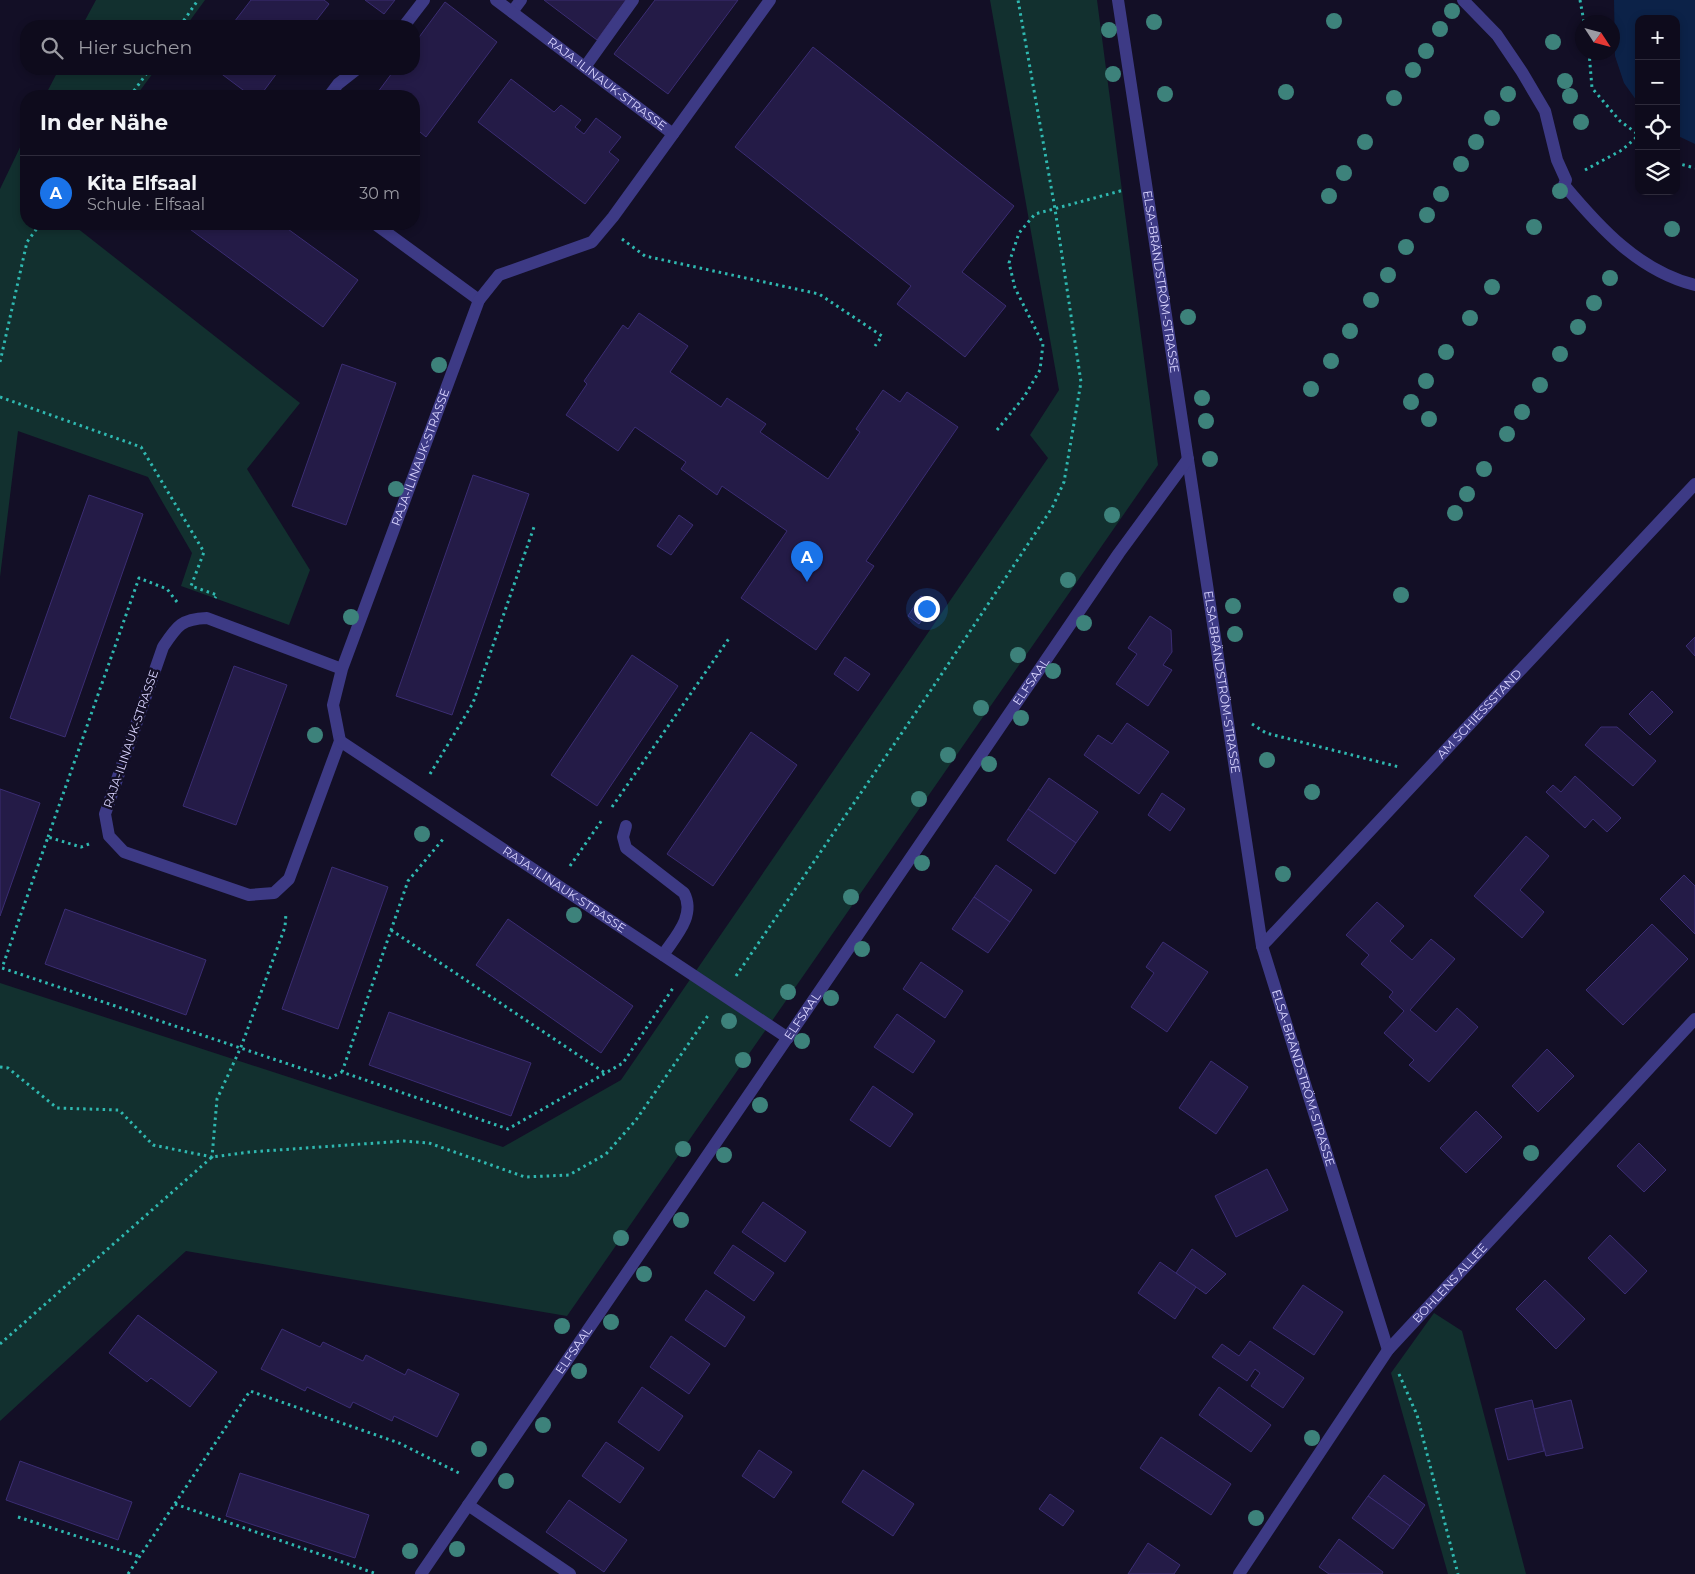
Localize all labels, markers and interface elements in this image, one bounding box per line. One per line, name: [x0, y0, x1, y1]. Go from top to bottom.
north arrow: [1575, 15, 1620, 60]
map controls: [1635, 15, 1680, 195]
button: +: [1635, 15, 1680, 60]
search box: [20, 20, 420, 75]
icon: search: [38, 34, 66, 62]
street label: RAJA-ILINAUK-STRASSE: [545, 34, 670, 133]
text: Hier suchen: [78, 36, 192, 59]
button: −: [1635, 60, 1680, 105]
button: locate: [1635, 105, 1680, 150]
text: In der Nähe: [40, 110, 168, 135]
button: layers: [1635, 150, 1680, 195]
text: Kita Elfsaal: [87, 172, 197, 195]
text: A: [50, 184, 62, 203]
text: 30 m: [359, 184, 400, 203]
street label: ELSA-BRÄNDSTRÖM-STRASSE: [1140, 189, 1183, 374]
text: Schule · Elfsaal: [87, 195, 205, 214]
street label: RAJA-ILINAUK-STRASSE: [388, 386, 452, 528]
pin: A: [791, 541, 823, 582]
street label: ELSA-BRÄNDSTRÖM-STRASSE: [1201, 590, 1244, 774]
your location: [914, 596, 940, 622]
street label: ELFSAAL: [1009, 655, 1052, 708]
street label: AM SCHIESSSTAND: [1433, 666, 1525, 762]
street label: RAJA-ILINAUK-STRASSE: [100, 668, 161, 810]
street label: RAJA-ILINAUK-STRASSE: [500, 843, 629, 936]
street label: ELSA-BRÄNDSTRÖM-STRASSE: [1269, 987, 1338, 1168]
street label: ELFSAAL: [781, 989, 824, 1042]
street label: BOHLENS ALLEE: [1409, 1240, 1490, 1326]
street label: ELFSAAL: [552, 1323, 595, 1377]

